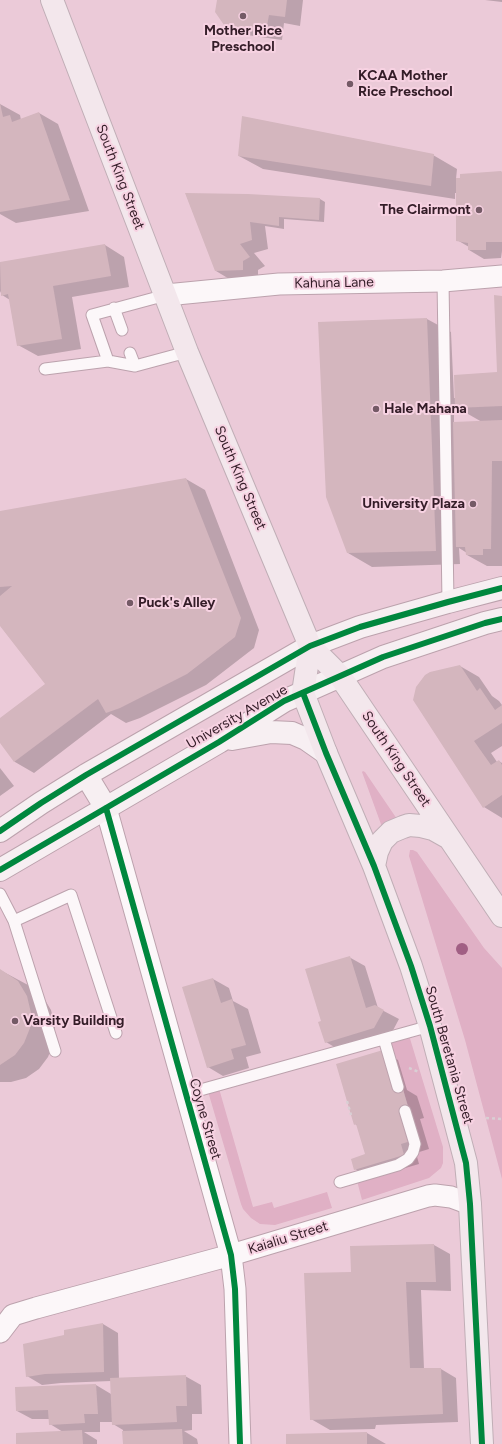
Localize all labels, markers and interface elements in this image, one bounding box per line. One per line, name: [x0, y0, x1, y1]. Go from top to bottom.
marker: Mother Rice Preschool: [238, 11, 248, 21]
place label: Mother Rice Preschool: [204, 23, 282, 56]
place label: KCAA Mother Rice Preschool: [358, 68, 453, 100]
marker: KCAA Mother Rice Preschool: [345, 79, 355, 89]
street label: South King Street: [92, 122, 148, 232]
place label: The Clairmont: [380, 202, 471, 218]
marker: The Clairmont: [474, 205, 484, 215]
street label: Kahuna Lane: [294, 274, 374, 292]
place label: Hale Mahana: [384, 401, 467, 417]
marker: Hale Mahana: [371, 404, 381, 414]
street label: South King Street: [210, 423, 270, 533]
place label: University Plaza: [362, 496, 465, 512]
marker: University Plaza: [468, 499, 478, 509]
place label: Puck's Alley: [138, 595, 215, 611]
marker: Puck's Alley: [125, 598, 135, 608]
street label: University Avenue: [184, 681, 290, 753]
street label: South King Street: [358, 708, 434, 810]
street label: South Beretania Street: [421, 984, 477, 1126]
place label: Varsity Building: [23, 1013, 125, 1029]
marker: Varsity Building: [10, 1016, 20, 1026]
street label: Coyne Street: [185, 1077, 225, 1161]
street label: Kaialiu Street: [246, 1218, 330, 1258]

